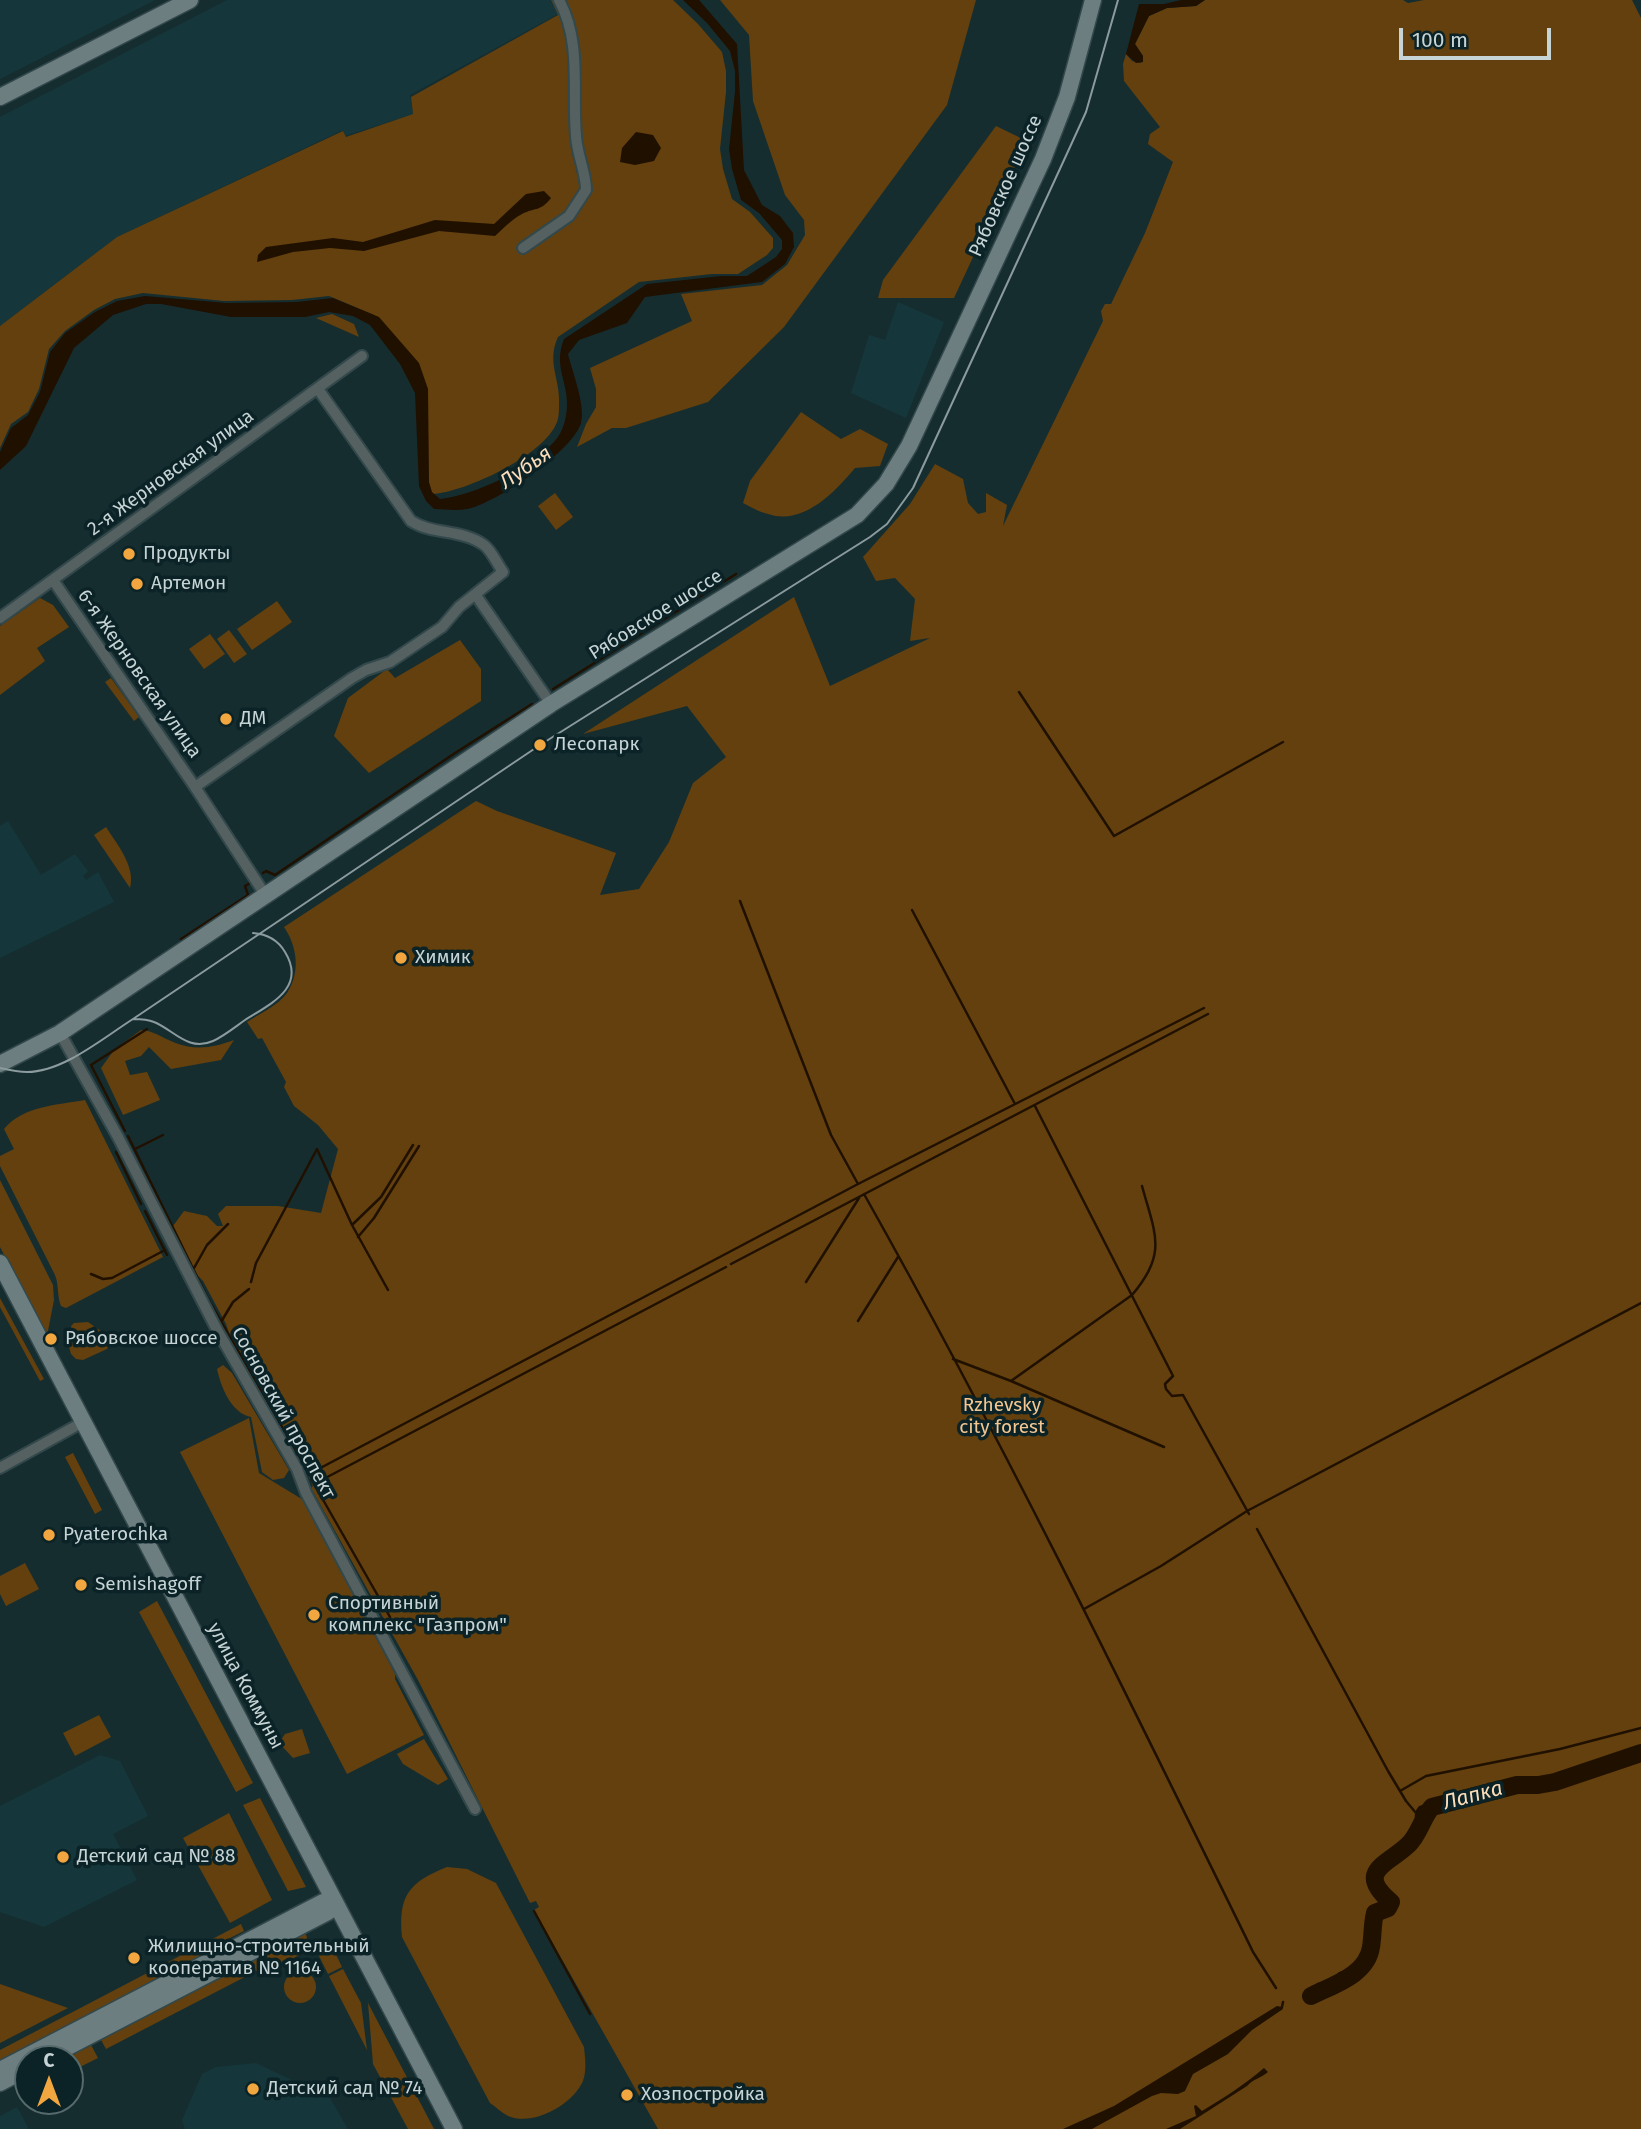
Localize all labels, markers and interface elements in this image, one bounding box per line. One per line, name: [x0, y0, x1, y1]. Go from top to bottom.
scale bar: [1403, 14, 1555, 58]
text: 100 m: [1412, 27, 1468, 53]
street label: Рябовское шоссе: [965, 112, 1047, 260]
street label: 2-я Жерновская улица: [84, 405, 258, 541]
water label: Лубья: [495, 441, 557, 495]
place label: Продукты: [143, 543, 230, 565]
marker: Продукты: [121, 546, 137, 562]
street label: Рябовское шоссе: [585, 565, 727, 665]
place label: Артемон: [151, 573, 226, 595]
marker: Артемон: [129, 576, 145, 592]
street label: 6-я Жерновская улица: [72, 585, 206, 763]
place label: ДМ: [240, 708, 266, 730]
marker: ДМ: [218, 711, 234, 727]
place label: Лесопарк: [554, 734, 639, 756]
marker: Лесопарк: [532, 737, 548, 753]
place label: Химик: [415, 947, 471, 969]
marker: Химик: [393, 950, 409, 966]
street label: Сосновский проспект: [226, 1323, 340, 1503]
place label: Рябовское шоссе: [65, 1328, 218, 1350]
marker: Рябовское шоссе: [43, 1331, 59, 1347]
park label: Rzhevsky city forest: [959, 1395, 1045, 1439]
place label: Pyaterochka: [63, 1524, 168, 1546]
marker: Pyaterochka: [41, 1527, 57, 1543]
place label: Semishagoff: [95, 1574, 201, 1596]
marker: Semishagoff: [73, 1577, 89, 1593]
place label: Cпортивный комплекс "Газпром": [328, 1593, 507, 1637]
marker: Cпортивный комплекс "Газпром": [306, 1607, 322, 1623]
street label: улица Коммуны: [202, 1619, 288, 1753]
water label: Лапка: [1440, 1776, 1506, 1816]
place label: Детский сад № 88: [77, 1846, 236, 1868]
marker: Детский сад № 88: [55, 1849, 71, 1865]
place label: Жилищно-строительный кооператив № 1164: [148, 1936, 370, 1980]
marker: Жилищно-строительный кооператив № 1164: [126, 1950, 142, 1966]
north arrow: [14, 2045, 84, 2115]
text: С: [44, 2049, 54, 2072]
place label: Детский сад № 74: [267, 2078, 422, 2100]
marker: Детский сад № 74: [245, 2081, 261, 2097]
place label: Хозпостройка: [641, 2084, 765, 2106]
marker: Хозпостройка: [619, 2087, 635, 2103]

